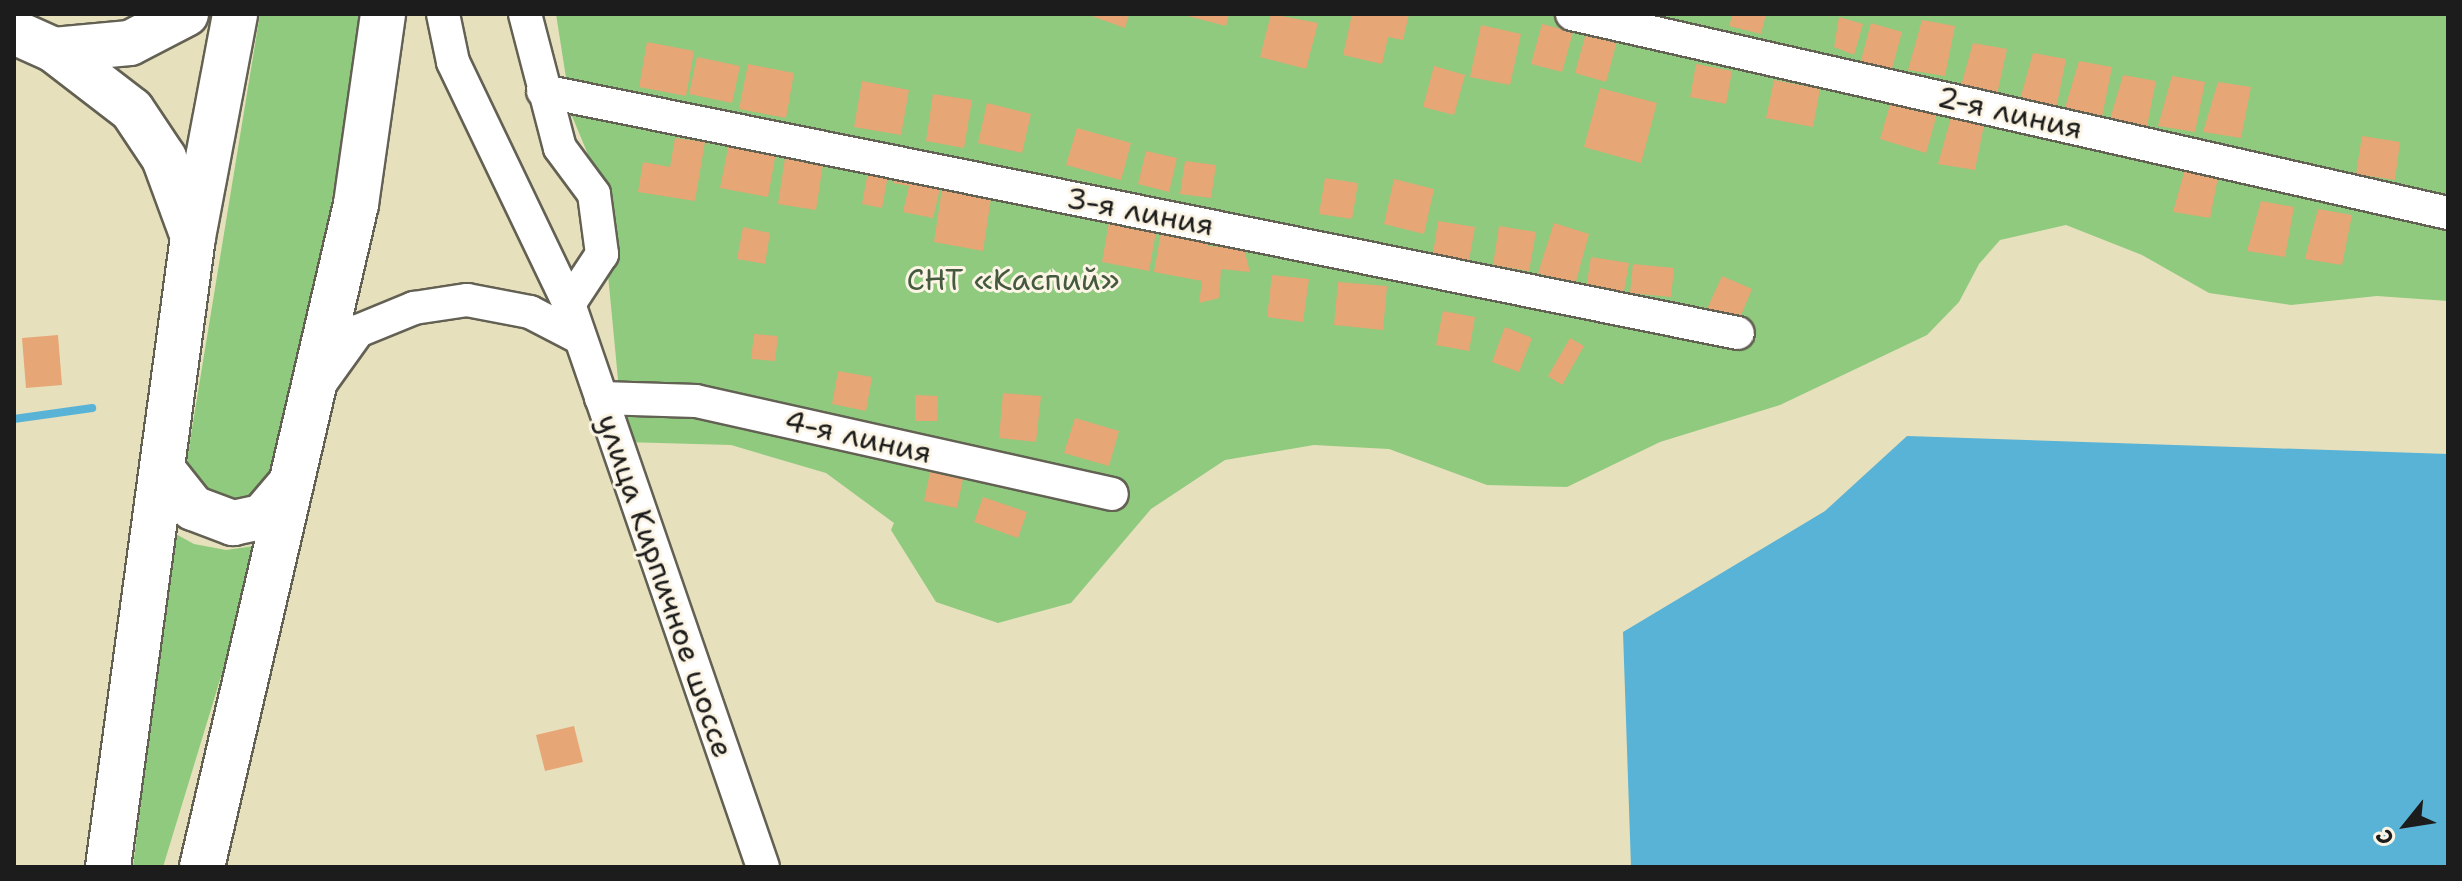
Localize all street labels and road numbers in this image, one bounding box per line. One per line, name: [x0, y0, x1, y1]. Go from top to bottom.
street label: 2-я линия: [1934, 79, 2086, 147]
street label: 3-я линия: [1063, 180, 1217, 244]
street label: 4-я линия: [781, 403, 935, 471]
street label: улица Кирпичное шоссе: [589, 410, 741, 762]

